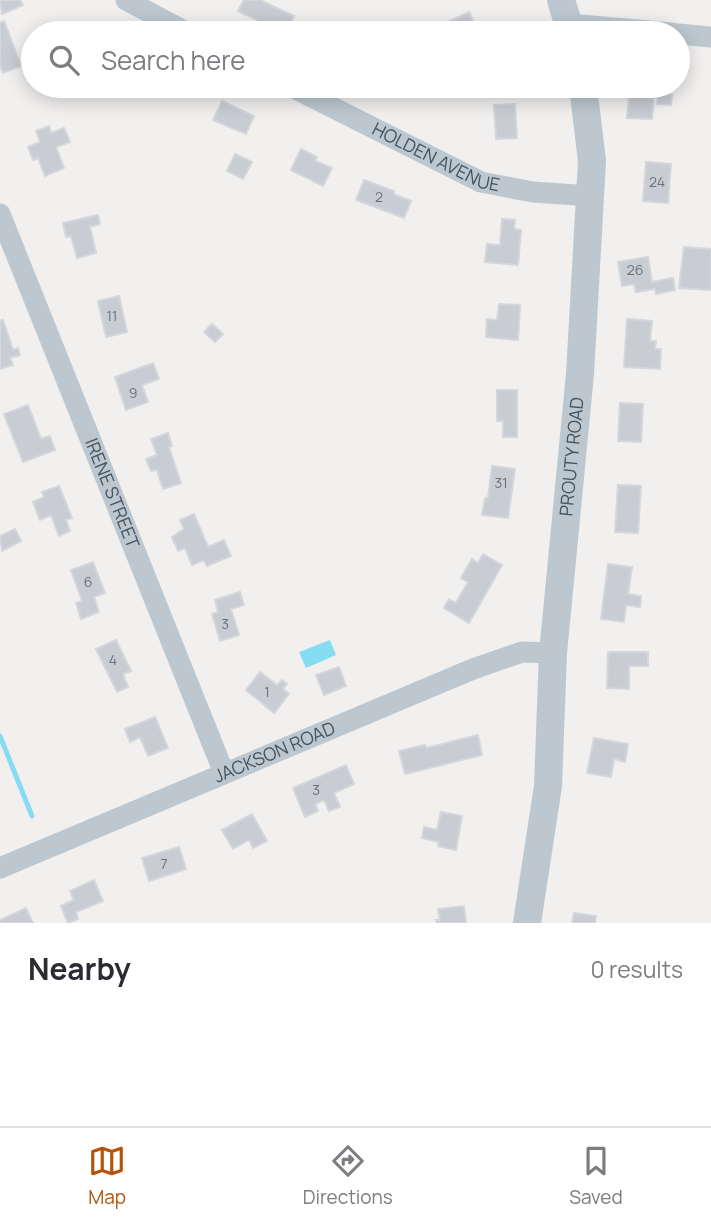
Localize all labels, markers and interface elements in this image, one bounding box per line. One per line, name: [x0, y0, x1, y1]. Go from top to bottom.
search box: [21, 21, 690, 98]
icon: search: [45, 41, 83, 79]
text: Search here: [101, 42, 246, 78]
street label: HOLDEN AVENUE: [368, 116, 502, 196]
house number: 24: [649, 172, 665, 191]
house number: 2: [375, 187, 383, 206]
house number: 26: [627, 260, 643, 279]
house number: 11: [107, 306, 117, 325]
house number: 9: [129, 383, 137, 402]
street label: PROUTY ROAD: [553, 396, 589, 517]
street label: IRENE STREET: [80, 434, 146, 552]
house number: 31: [494, 473, 508, 492]
house number: 6: [84, 572, 92, 591]
house number: 3: [221, 614, 229, 633]
house number: 4: [109, 650, 117, 669]
house number: 1: [264, 682, 270, 701]
street label: JACKSON ROAD: [210, 715, 339, 788]
house number: 3: [312, 780, 320, 799]
house number: 7: [160, 854, 168, 873]
text: Nearby: [28, 948, 131, 989]
text: 0 results: [590, 953, 683, 985]
tab: Map: [88, 1142, 126, 1210]
tab: Directions: [303, 1142, 393, 1210]
tab: Saved: [569, 1142, 623, 1210]

